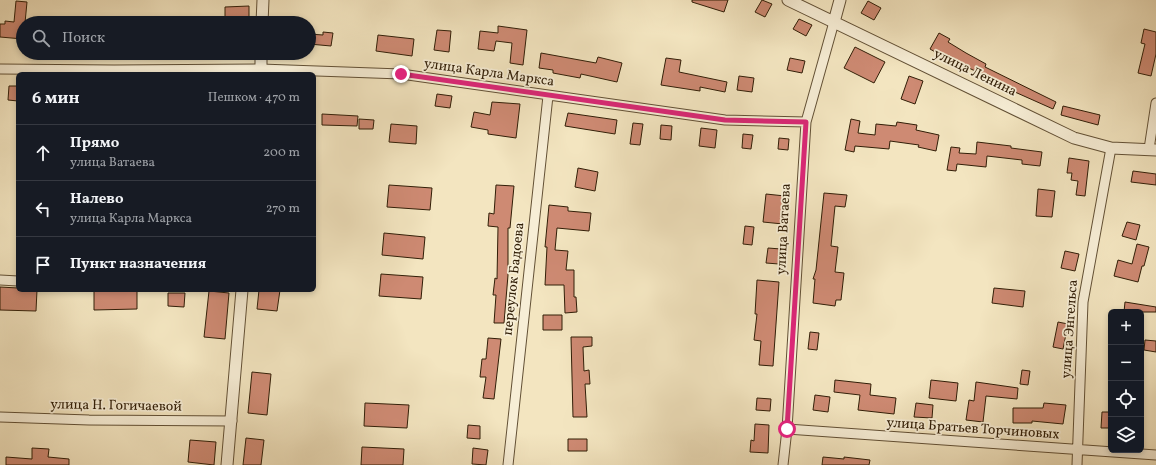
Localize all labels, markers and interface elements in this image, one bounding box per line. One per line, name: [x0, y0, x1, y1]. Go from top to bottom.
search box: [16, 16, 316, 60]
icon: search: [30, 27, 52, 49]
text: Поиск: [62, 28, 105, 49]
street label: улица Ленина: [930, 45, 1020, 101]
street label: улица Карла Маркса: [423, 54, 555, 92]
route end: [392, 65, 410, 83]
text: 6 мин: [32, 87, 79, 110]
text: Пешком · 470 m: [208, 89, 300, 107]
text: Прямо: [70, 133, 119, 154]
icon: ahead: [32, 142, 54, 164]
text: 200 m: [263, 144, 300, 162]
text: улица Ватаева: [70, 154, 155, 172]
street label: улица Ватаева: [772, 183, 796, 275]
text: Налево: [70, 189, 124, 210]
icon: left: [32, 198, 54, 220]
text: 270 m: [266, 200, 300, 218]
text: улица Карла Маркса: [70, 210, 192, 228]
street label: переулок Бадоева: [499, 222, 529, 336]
icon: arrive: [32, 254, 54, 276]
text: Пункт назначения: [70, 254, 206, 275]
street label: улица Энгельса: [1057, 279, 1083, 379]
map controls: [1108, 309, 1144, 453]
button: +: [1108, 309, 1144, 345]
button: −: [1108, 345, 1144, 381]
button: locate: [1108, 381, 1144, 417]
street label: улица Н. Гогичаевой: [50, 395, 182, 417]
street label: улица Братьев Торчиновых: [886, 413, 1060, 445]
button: layers: [1108, 417, 1144, 453]
route start: [778, 420, 796, 438]

